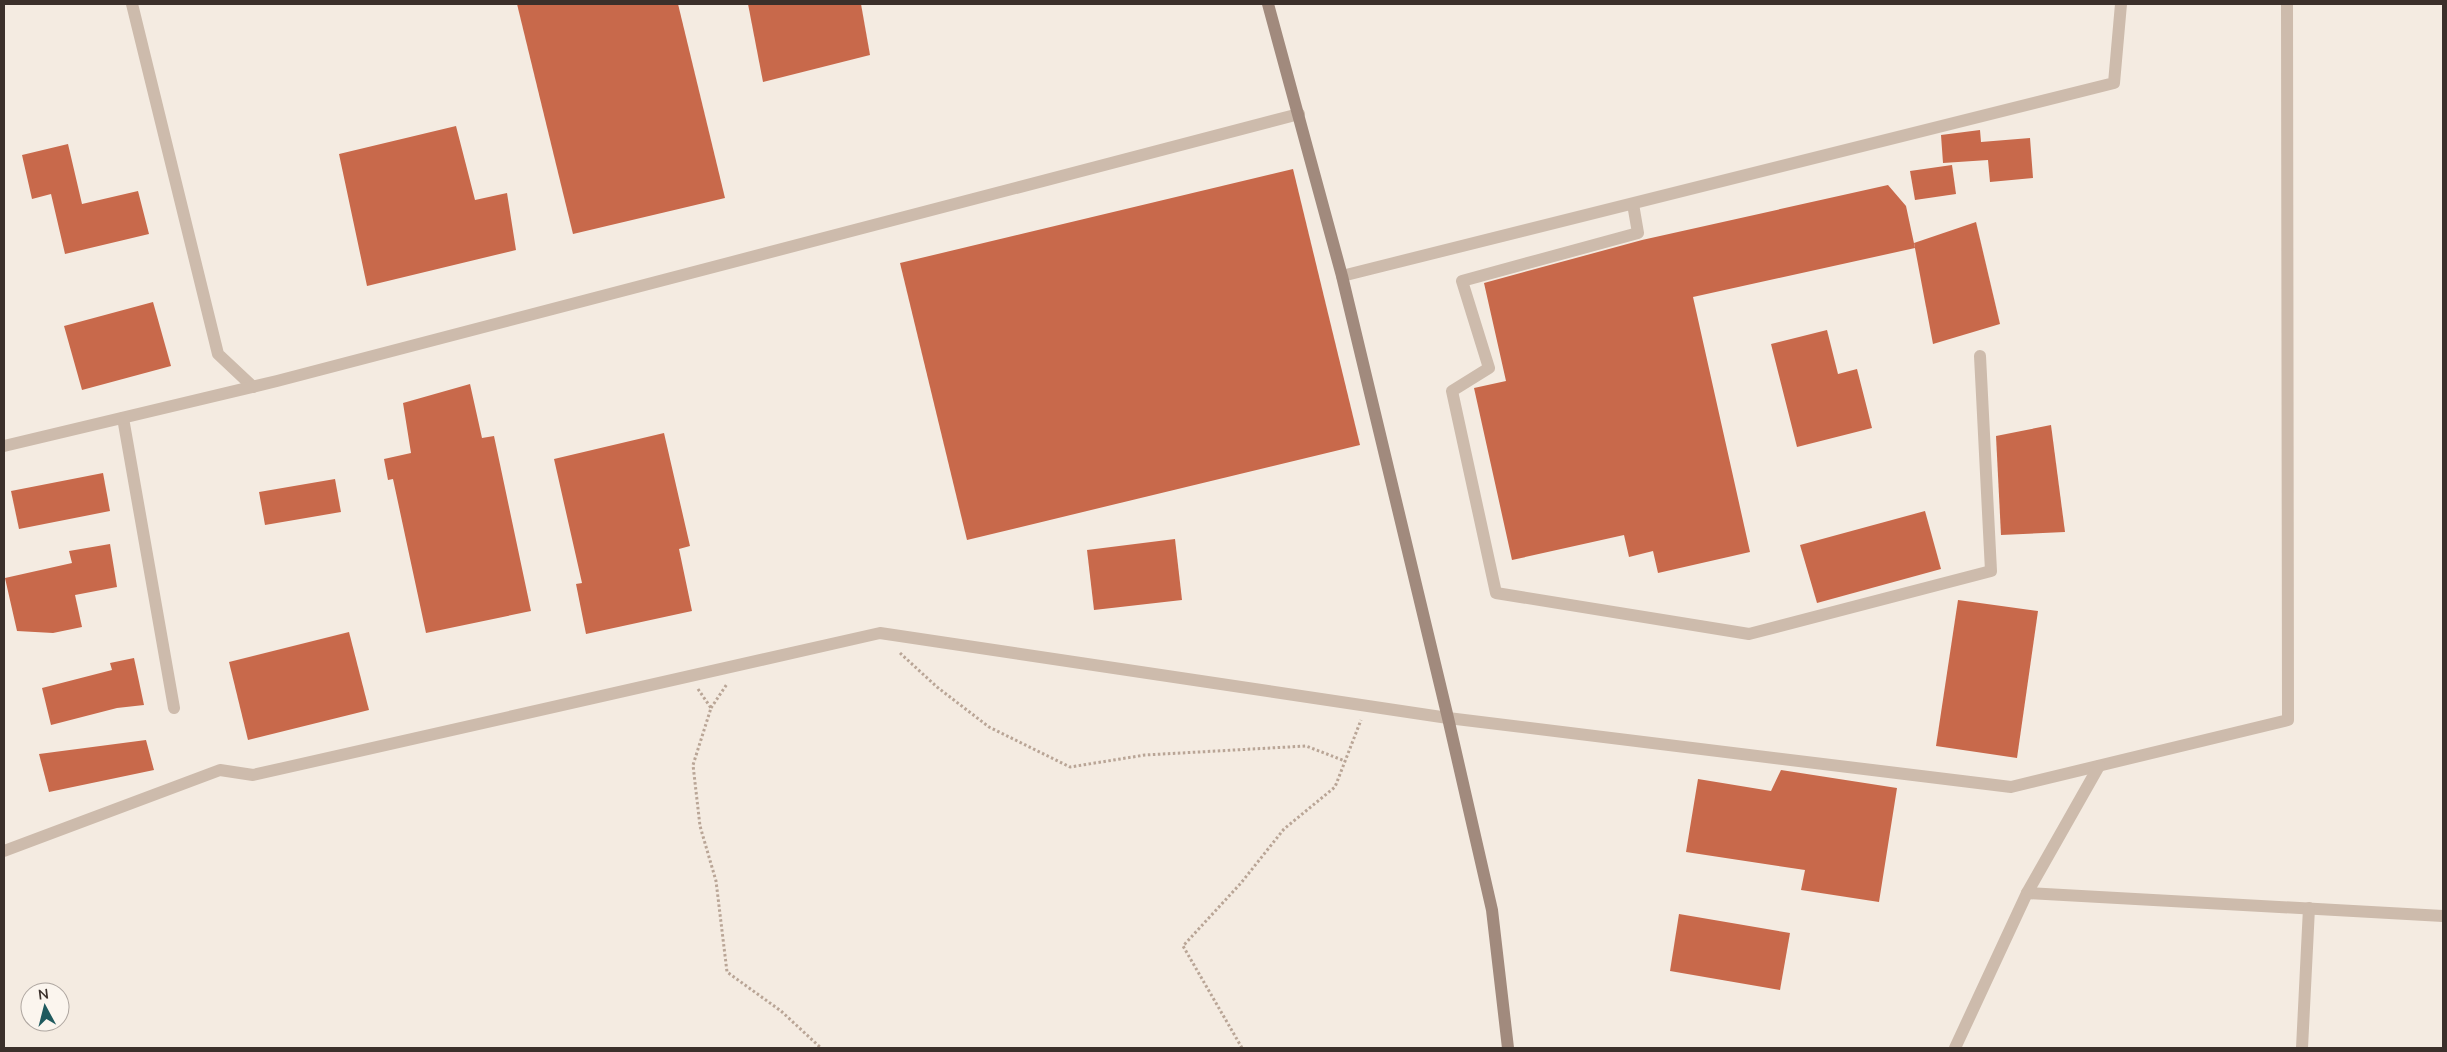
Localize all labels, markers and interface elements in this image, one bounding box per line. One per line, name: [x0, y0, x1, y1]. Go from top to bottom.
north arrow: [20, 982, 70, 1032]
text: N: [37, 985, 50, 1004]

